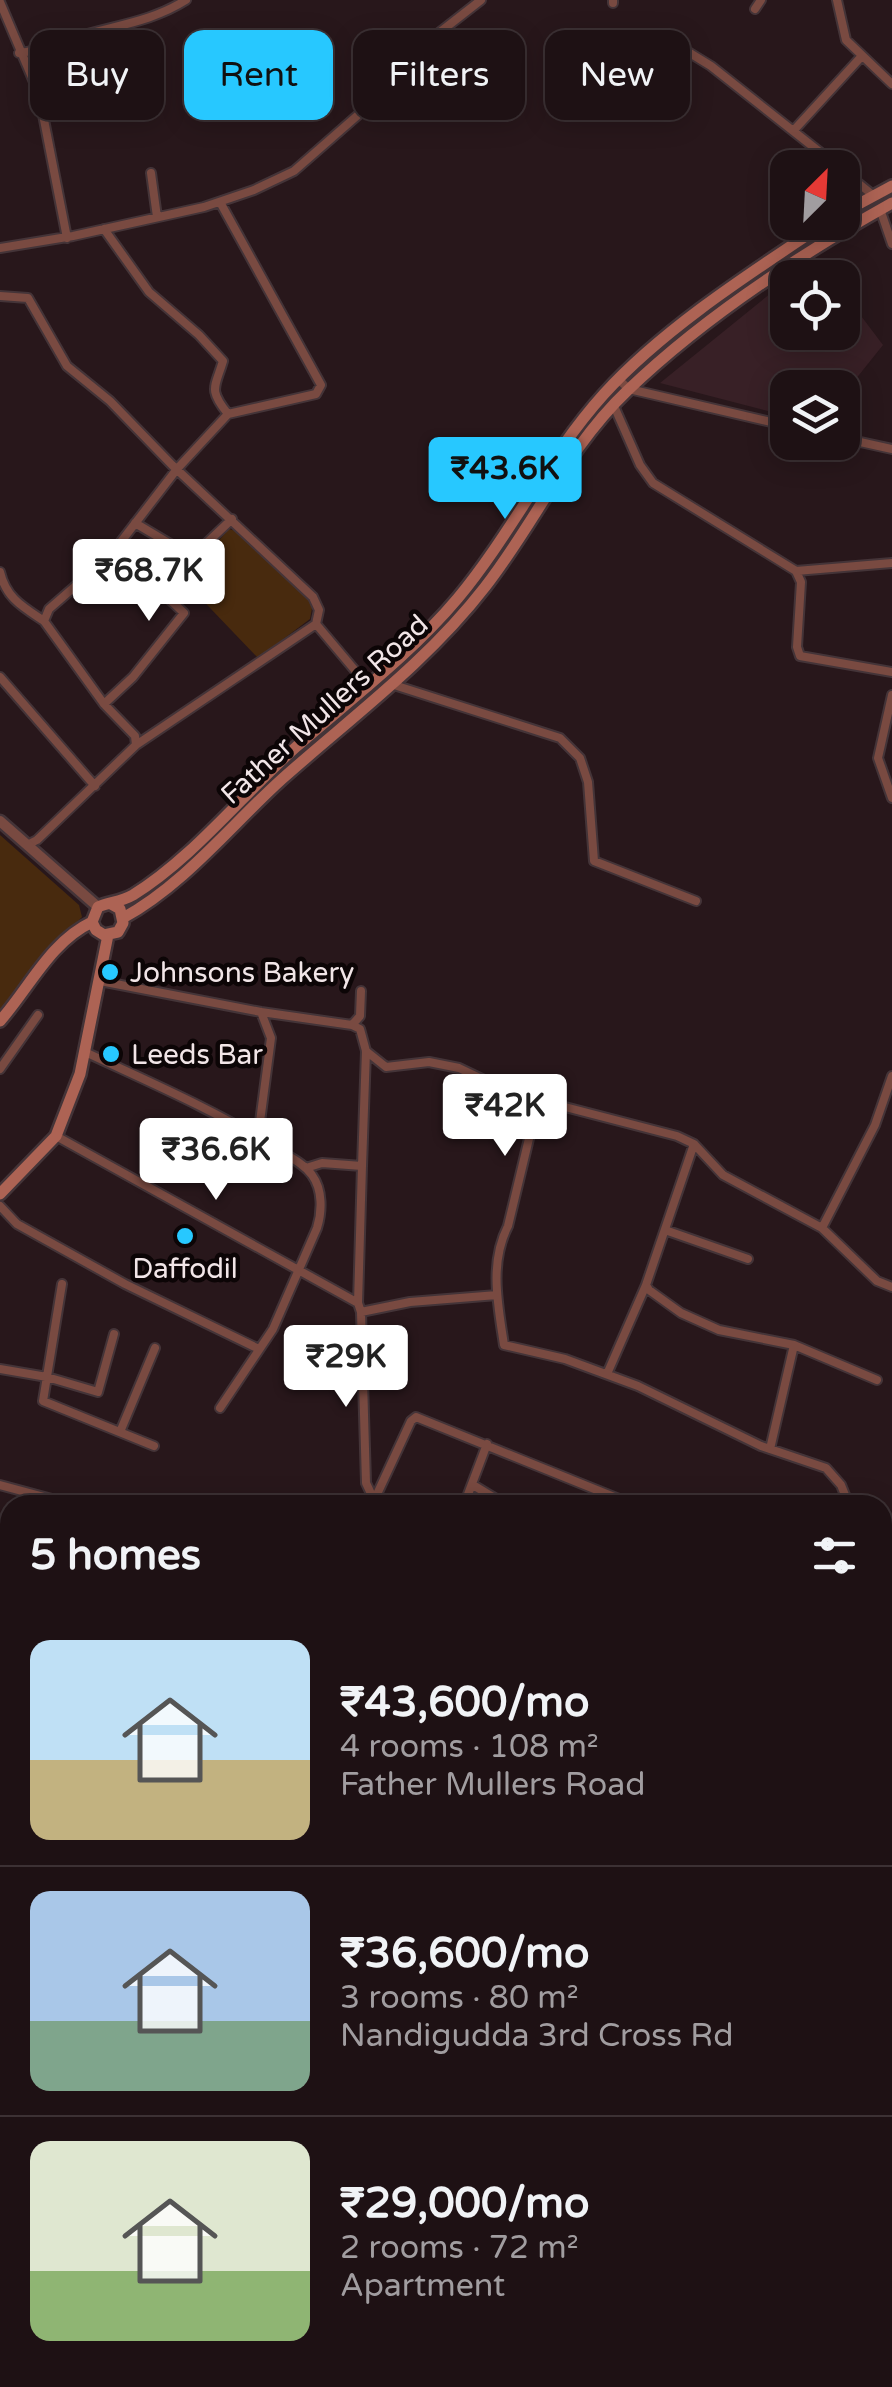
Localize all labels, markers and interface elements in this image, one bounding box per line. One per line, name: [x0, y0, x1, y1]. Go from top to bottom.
chip: Buy: [30, 30, 164, 120]
chip: Rent: [184, 30, 333, 120]
chip: Filters: [353, 30, 525, 120]
chip: New: [545, 30, 690, 120]
north arrow: [770, 150, 860, 240]
map controls: [770, 150, 860, 460]
button: locate: [770, 260, 860, 350]
button: layers: [770, 370, 860, 460]
pin: ₹43.6K: [424, 437, 586, 522]
text: ₹43.6K: [451, 450, 559, 488]
pin: ₹68.7K: [68, 539, 230, 624]
text: ₹68.7K: [95, 552, 203, 590]
street label: Father Mullers Road: [214, 608, 435, 812]
place label: Johnsons Bakery: [130, 956, 354, 990]
marker: Johnsons Bakery: [99, 961, 121, 983]
place label: Leeds Bar: [131, 1038, 263, 1072]
marker: Leeds Bar: [100, 1043, 122, 1065]
pin: ₹42K: [446, 1074, 564, 1159]
text: ₹42K: [465, 1087, 545, 1125]
pin: ₹36.6K: [135, 1118, 297, 1203]
text: ₹36.6K: [162, 1131, 270, 1169]
marker: Daffodil: [174, 1225, 196, 1247]
place label: Daffodil: [132, 1252, 238, 1286]
pin: ₹29K: [287, 1325, 405, 1410]
text: ₹29K: [306, 1338, 386, 1376]
icon: filters: [807, 1528, 862, 1583]
text: 5 homes: [30, 1530, 201, 1581]
text: ₹43,600/mo: [340, 1677, 589, 1728]
icon: home: [110, 1680, 230, 1800]
text: 4 rooms · 108 m²: [340, 1728, 599, 1766]
text: Father Mullers Road: [340, 1766, 645, 1804]
text: ₹36,600/mo: [340, 1928, 589, 1979]
icon: home: [110, 1931, 230, 2051]
text: 3 rooms · 80 m²: [340, 1979, 579, 2017]
text: Nandigudda 3rd Cross Rd: [340, 2017, 733, 2055]
text: ₹29,000/mo: [340, 2178, 589, 2229]
icon: home: [110, 2181, 230, 2301]
text: 2 rooms · 72 m²: [340, 2229, 579, 2267]
text: Apartment: [340, 2267, 505, 2305]

